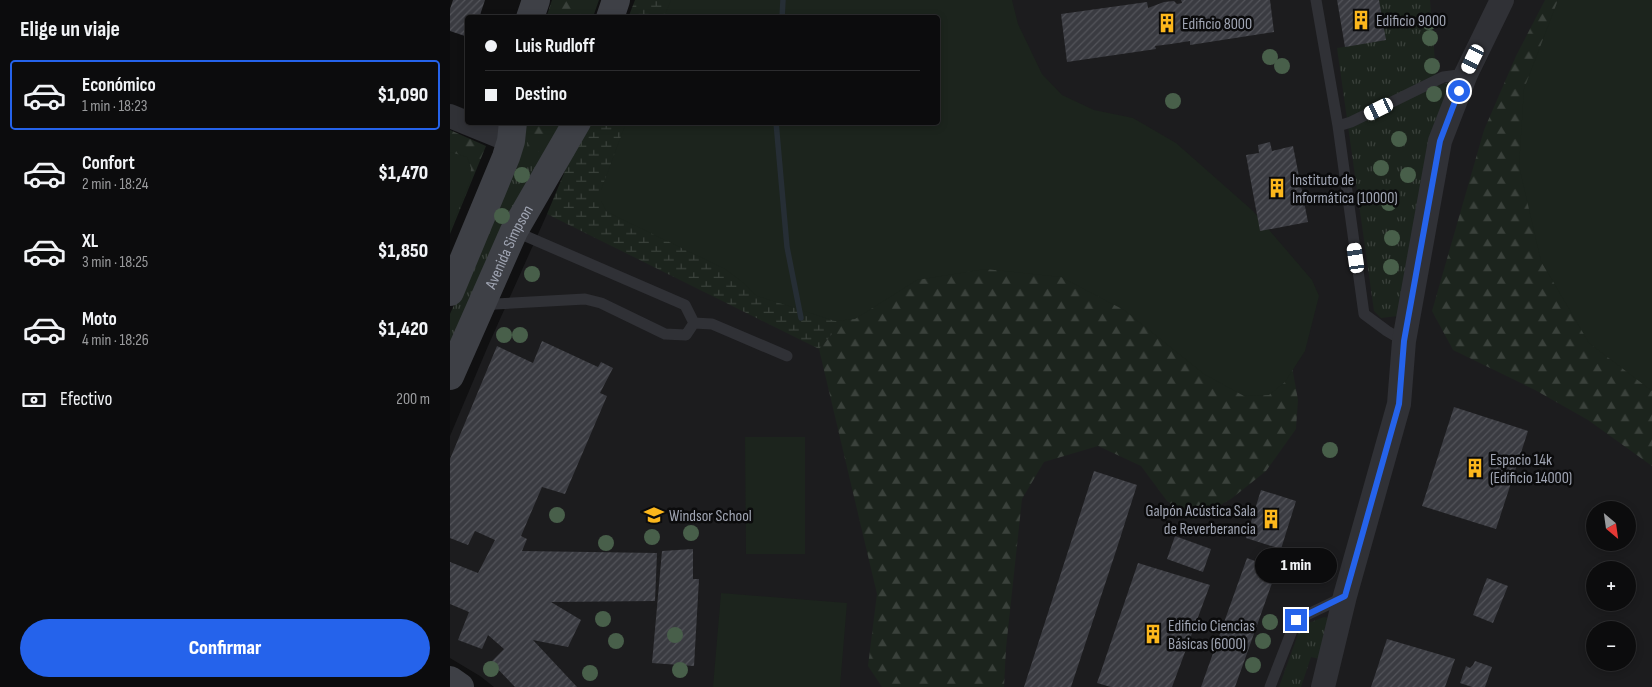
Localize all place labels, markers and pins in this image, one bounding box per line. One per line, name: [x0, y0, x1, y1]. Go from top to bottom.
building icon: Edificio 9000: [1350, 9, 1372, 31]
building icon: Edificio 8000: [1156, 12, 1178, 34]
place label: Edificio 9000: [1376, 12, 1446, 31]
place label: Edificio 8000: [1182, 15, 1252, 34]
place label: Instituto de Informática (10000): [1292, 171, 1398, 208]
building icon: Instituto de Informática (10000): [1266, 177, 1288, 199]
place label: Espacio 14k (Edificio 14000): [1490, 451, 1572, 488]
building icon: Espacio 14k (Edificio 14000): [1464, 457, 1486, 479]
place label: Galpón Acústica Sala de Reverberancia: [1146, 502, 1256, 539]
school or university icon: Windsor School: [643, 504, 665, 526]
place label: Windsor School: [669, 507, 752, 526]
building icon: Galpón Acústica Sala de Reverberancia: [1260, 508, 1282, 530]
place label: Edificio Ciencias Básicas (6000): [1168, 617, 1255, 654]
building icon: Edificio Ciencias Básicas (6000): [1142, 623, 1164, 645]

